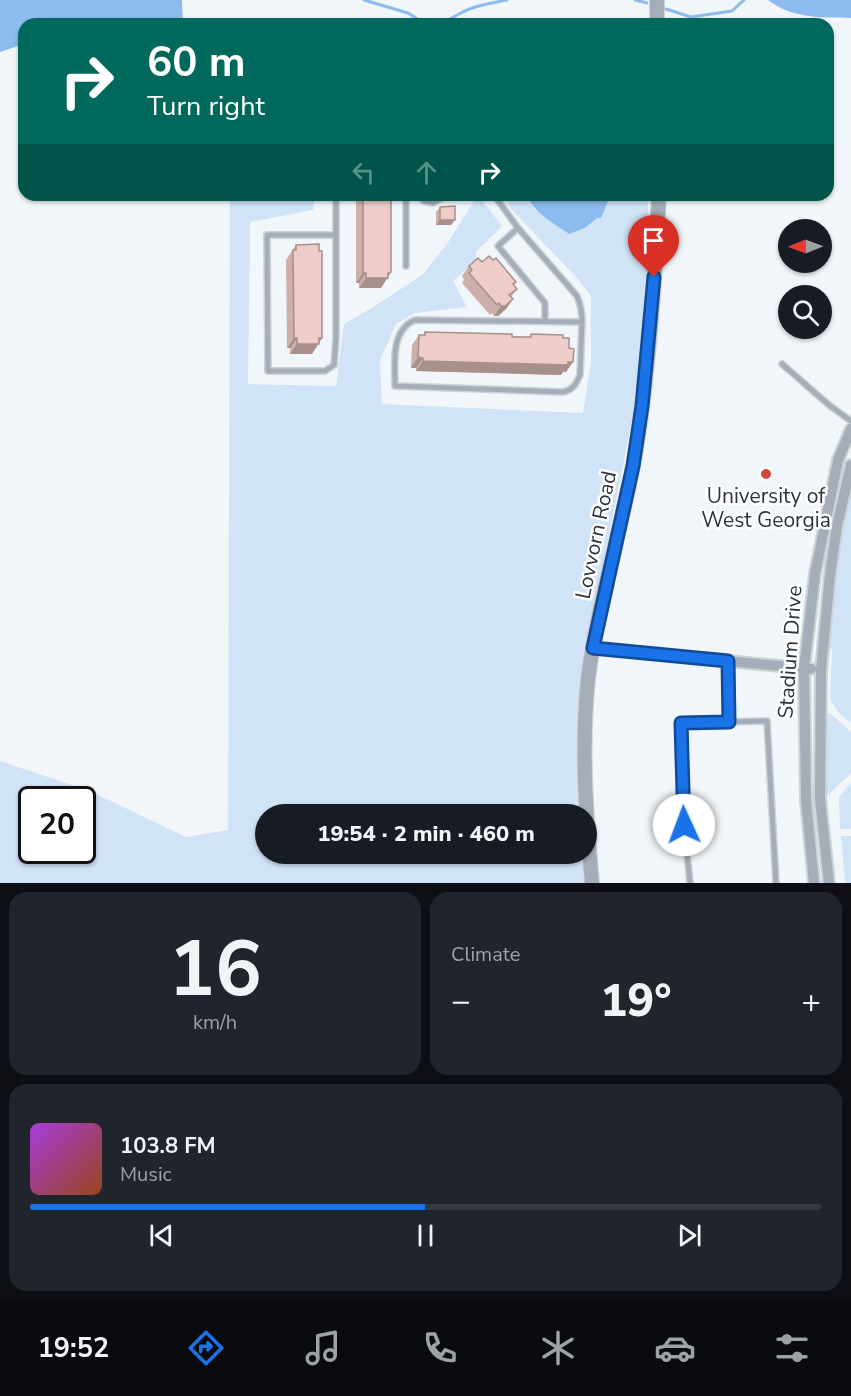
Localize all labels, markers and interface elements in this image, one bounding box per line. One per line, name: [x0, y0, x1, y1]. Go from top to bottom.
text: 60 m: [147, 34, 246, 91]
icon: right: [48, 42, 126, 120]
text: Turn right: [147, 88, 265, 125]
icon: left: [347, 156, 380, 189]
icon: ahead: [410, 156, 443, 189]
icon: right: [473, 156, 506, 189]
pin: [628, 215, 679, 277]
north arrow: [778, 219, 832, 273]
map controls: [778, 219, 832, 339]
icon: arrive: [637, 224, 670, 257]
button: search: [778, 285, 832, 339]
marker: University of West Georgia: [759, 467, 773, 481]
street label: Lovvorn Road: [569, 468, 623, 602]
place label: University of West Georgia: [701, 482, 831, 534]
street label: Stadium Drive: [771, 584, 809, 720]
speed limit sign: 20: [18, 786, 96, 864]
position arrow: [652, 793, 716, 857]
text: 19:54 · 2 min · 460 m: [317, 819, 535, 849]
text: 16: [168, 916, 262, 1023]
text: Climate: [451, 941, 520, 968]
text: 19°: [600, 971, 672, 1032]
text: −: [451, 979, 471, 1024]
text: +: [801, 979, 821, 1024]
text: km/h: [193, 1009, 237, 1036]
text: 103.8 FM: [120, 1131, 216, 1161]
text: Music: [120, 1161, 172, 1188]
icon: previous: [145, 1219, 178, 1252]
icon: pause: [409, 1219, 442, 1252]
icon: next: [673, 1219, 706, 1252]
icon: directions: [185, 1327, 227, 1369]
icon: music: [302, 1327, 344, 1369]
icon: phone: [419, 1327, 461, 1369]
icon: climate: [537, 1327, 579, 1369]
icon: car: [654, 1327, 696, 1369]
icon: filters: [771, 1327, 813, 1369]
text: 19:52: [38, 1330, 109, 1367]

